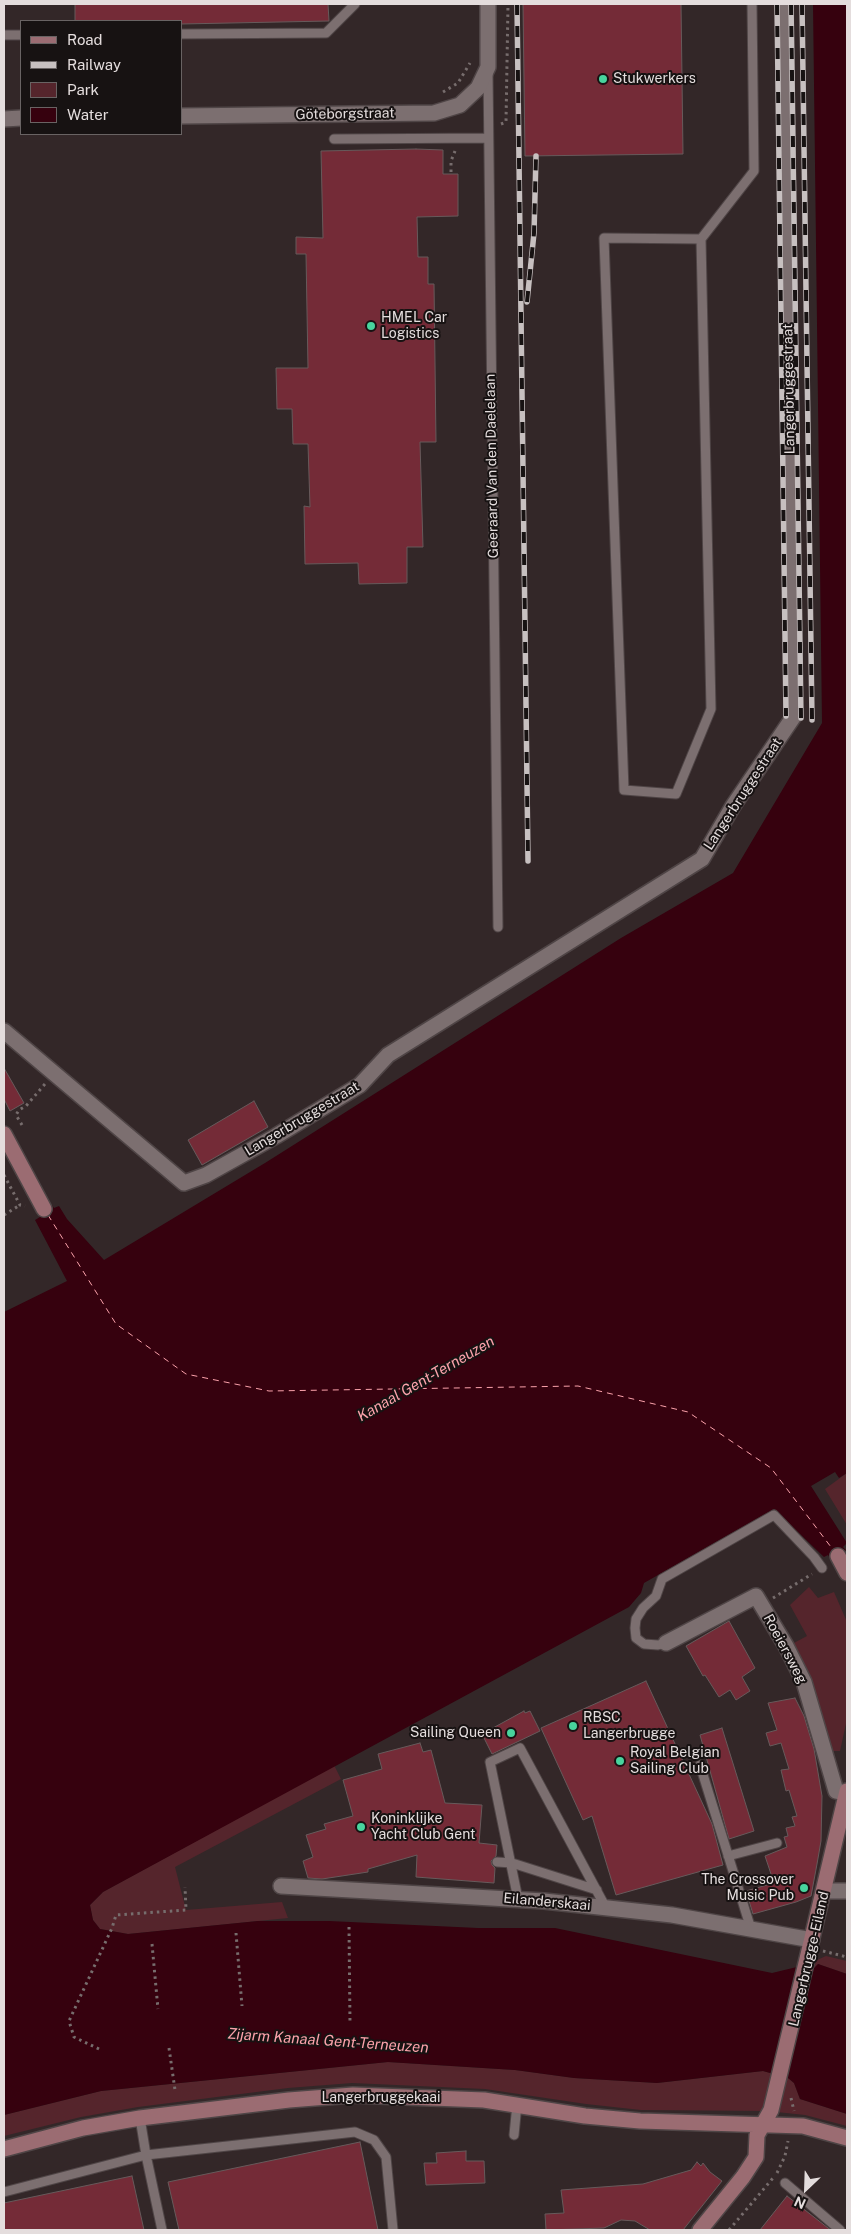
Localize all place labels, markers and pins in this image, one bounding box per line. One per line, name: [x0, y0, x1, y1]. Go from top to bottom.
place label: Stukwerkers: [613, 71, 696, 87]
marker: Stukwerkers: [597, 73, 609, 85]
place label: HMEL Car Logistics: [381, 310, 447, 342]
marker: HMEL Car Logistics: [365, 320, 377, 332]
place label: RBSC Langerbrugge: [583, 1710, 675, 1742]
marker: RBSC Langerbrugge: [567, 1720, 579, 1732]
place label: Sailing Queen: [410, 1725, 501, 1741]
marker: Sailing Queen: [505, 1727, 517, 1739]
place label: Royal Belgian Sailing Club: [630, 1745, 720, 1778]
marker: Royal Belgian Sailing Club: [614, 1755, 626, 1767]
place label: Koninklijke Yacht Club Gent: [371, 1811, 476, 1844]
marker: Koninklijke Yacht Club Gent: [355, 1821, 367, 1833]
place label: The Crossover Music Pub: [701, 1872, 794, 1904]
marker: The Crossover Music Pub: [798, 1882, 810, 1894]

